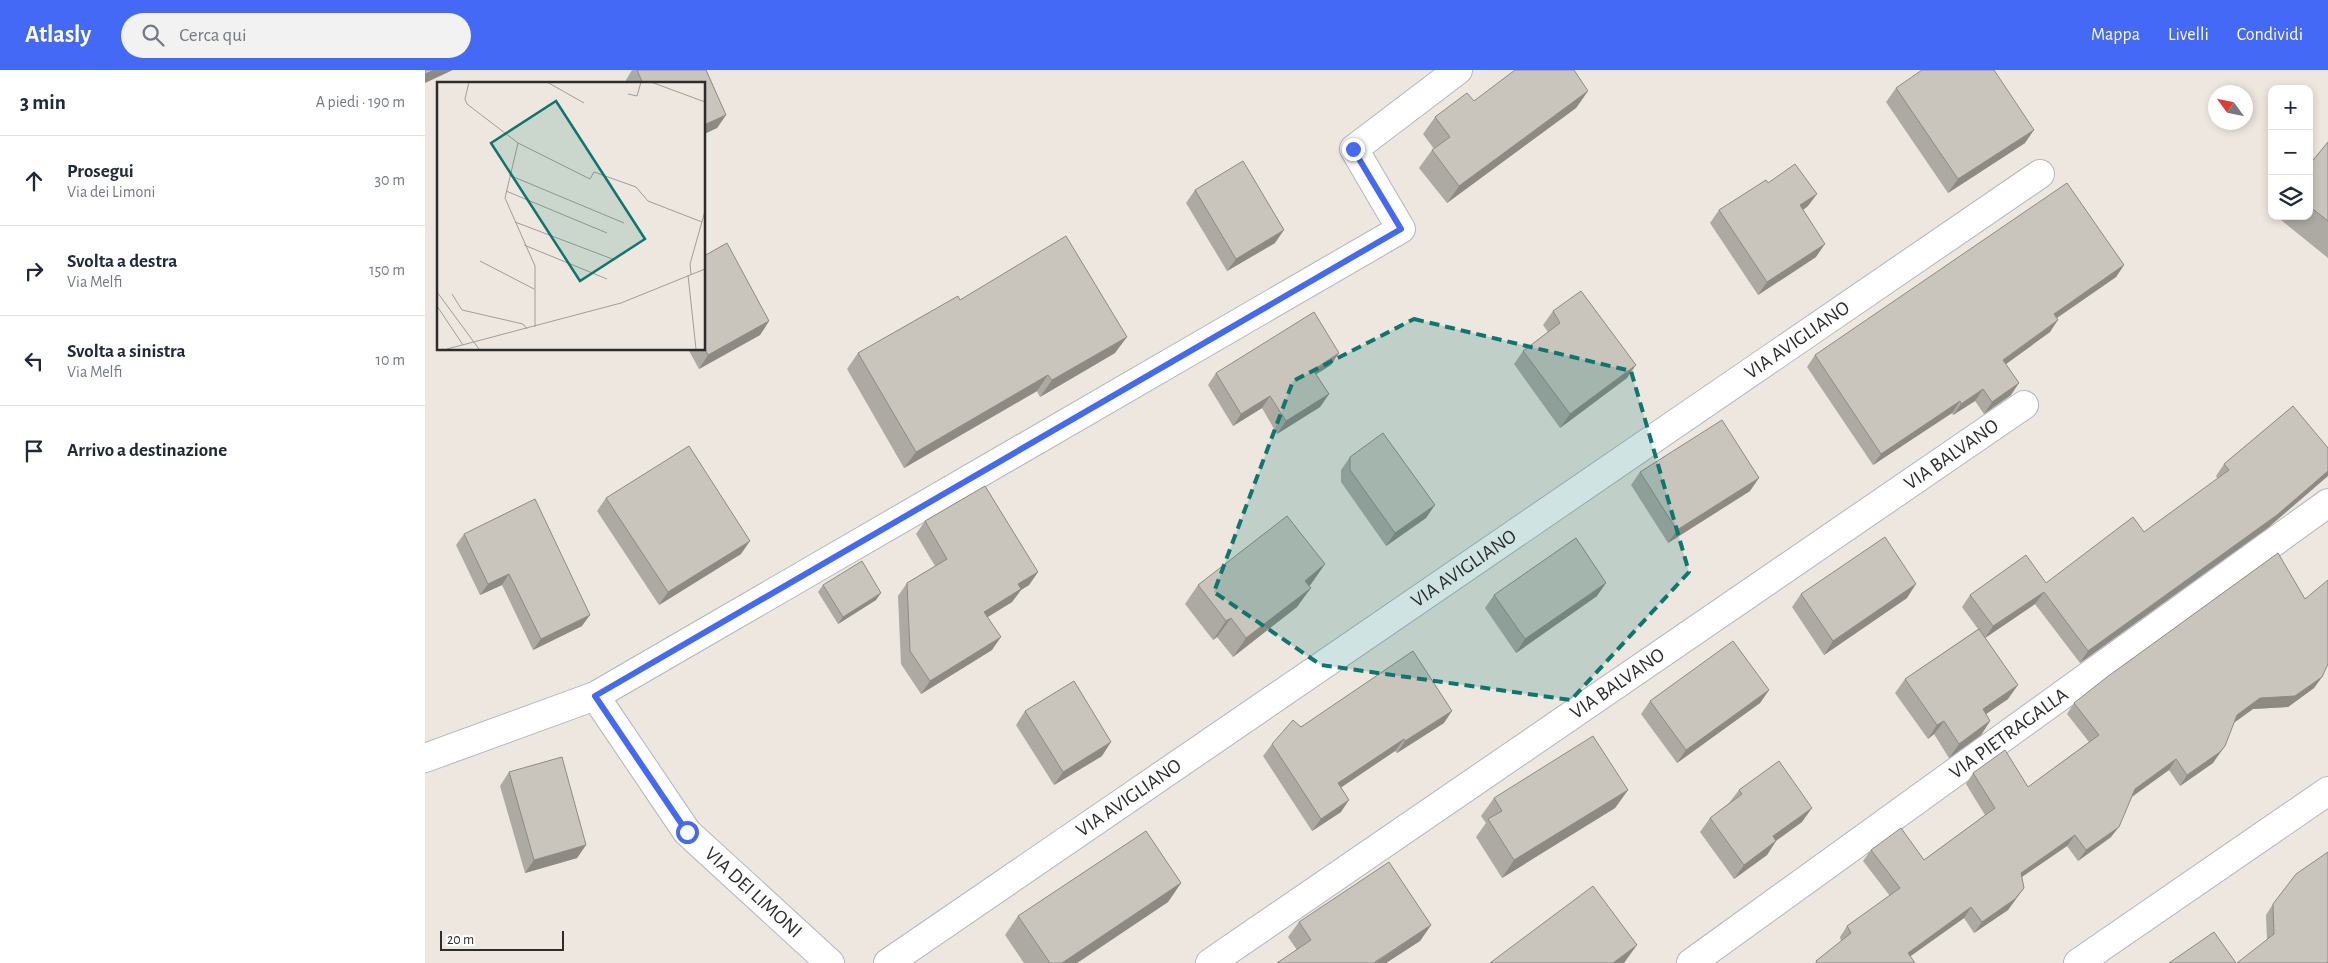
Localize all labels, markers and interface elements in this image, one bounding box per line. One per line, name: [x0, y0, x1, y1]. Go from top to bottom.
search box: [121, 13, 471, 58]
icon: search: [139, 21, 167, 49]
text: Atlasly: [25, 23, 91, 47]
text: Cerca qui: [179, 26, 247, 45]
text: Mappa: [2091, 26, 2140, 44]
text: Livelli: [2168, 26, 2209, 44]
text: Condividi: [2237, 26, 2303, 44]
inset map: [437, 82, 705, 350]
north arrow: [2208, 85, 2253, 130]
map controls: [2268, 85, 2313, 220]
button: +: [2268, 85, 2313, 130]
text: 3 min: [20, 92, 66, 113]
text: A piedi · 190 m: [316, 94, 405, 110]
button: −: [2268, 130, 2313, 175]
route end: [1342, 138, 1365, 161]
text: Prosegui: [67, 162, 134, 181]
icon: ahead: [20, 167, 48, 195]
text: 30 m: [375, 172, 405, 188]
button: layers: [2268, 175, 2313, 220]
text: Via dei Limoni: [67, 184, 155, 200]
text: Svolta a destra: [67, 252, 177, 271]
icon: right: [20, 257, 48, 285]
text: 150 m: [369, 262, 405, 278]
text: Via Melfi: [67, 274, 122, 290]
street label: VIA AVIGLIANO: [1741, 297, 1853, 383]
text: Svolta a sinistra: [67, 342, 186, 361]
icon: left: [20, 347, 48, 375]
text: 10 m: [376, 352, 405, 368]
text: Via Melfi: [67, 364, 122, 380]
street label: VIA BALVANO: [1901, 415, 2002, 494]
icon: arrive: [20, 437, 48, 465]
text: Arrivo a destinazione: [67, 441, 227, 460]
street label: VIA AVIGLIANO: [1408, 526, 1520, 611]
street label: VIA BALVANO: [1567, 644, 1668, 723]
street label: VIA PIETRAGALLA: [1946, 684, 2072, 783]
street label: VIA AVIGLIANO: [1073, 755, 1185, 841]
route start: [676, 821, 699, 844]
street label: VIA DEI LIMONI: [701, 843, 806, 942]
scale bar: [440, 928, 564, 951]
text: 20 m: [447, 933, 474, 947]

